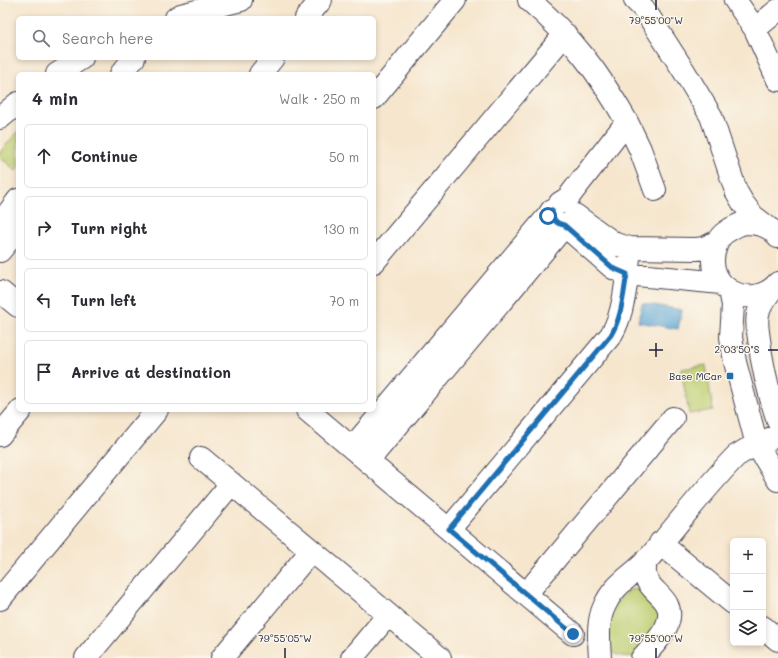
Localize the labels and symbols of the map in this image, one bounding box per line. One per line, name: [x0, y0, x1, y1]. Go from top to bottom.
text: 79°55'00"W: [629, 13, 683, 27]
route start: [539, 207, 557, 225]
text: 2°03'50"S: [715, 342, 760, 356]
place label: Base MCar: [669, 369, 722, 383]
marker: Base MCar: [725, 371, 735, 381]
route end: [564, 625, 582, 643]
text: 79°55'05"W: [258, 631, 312, 645]
text: 79°55'00"W: [629, 631, 683, 645]

